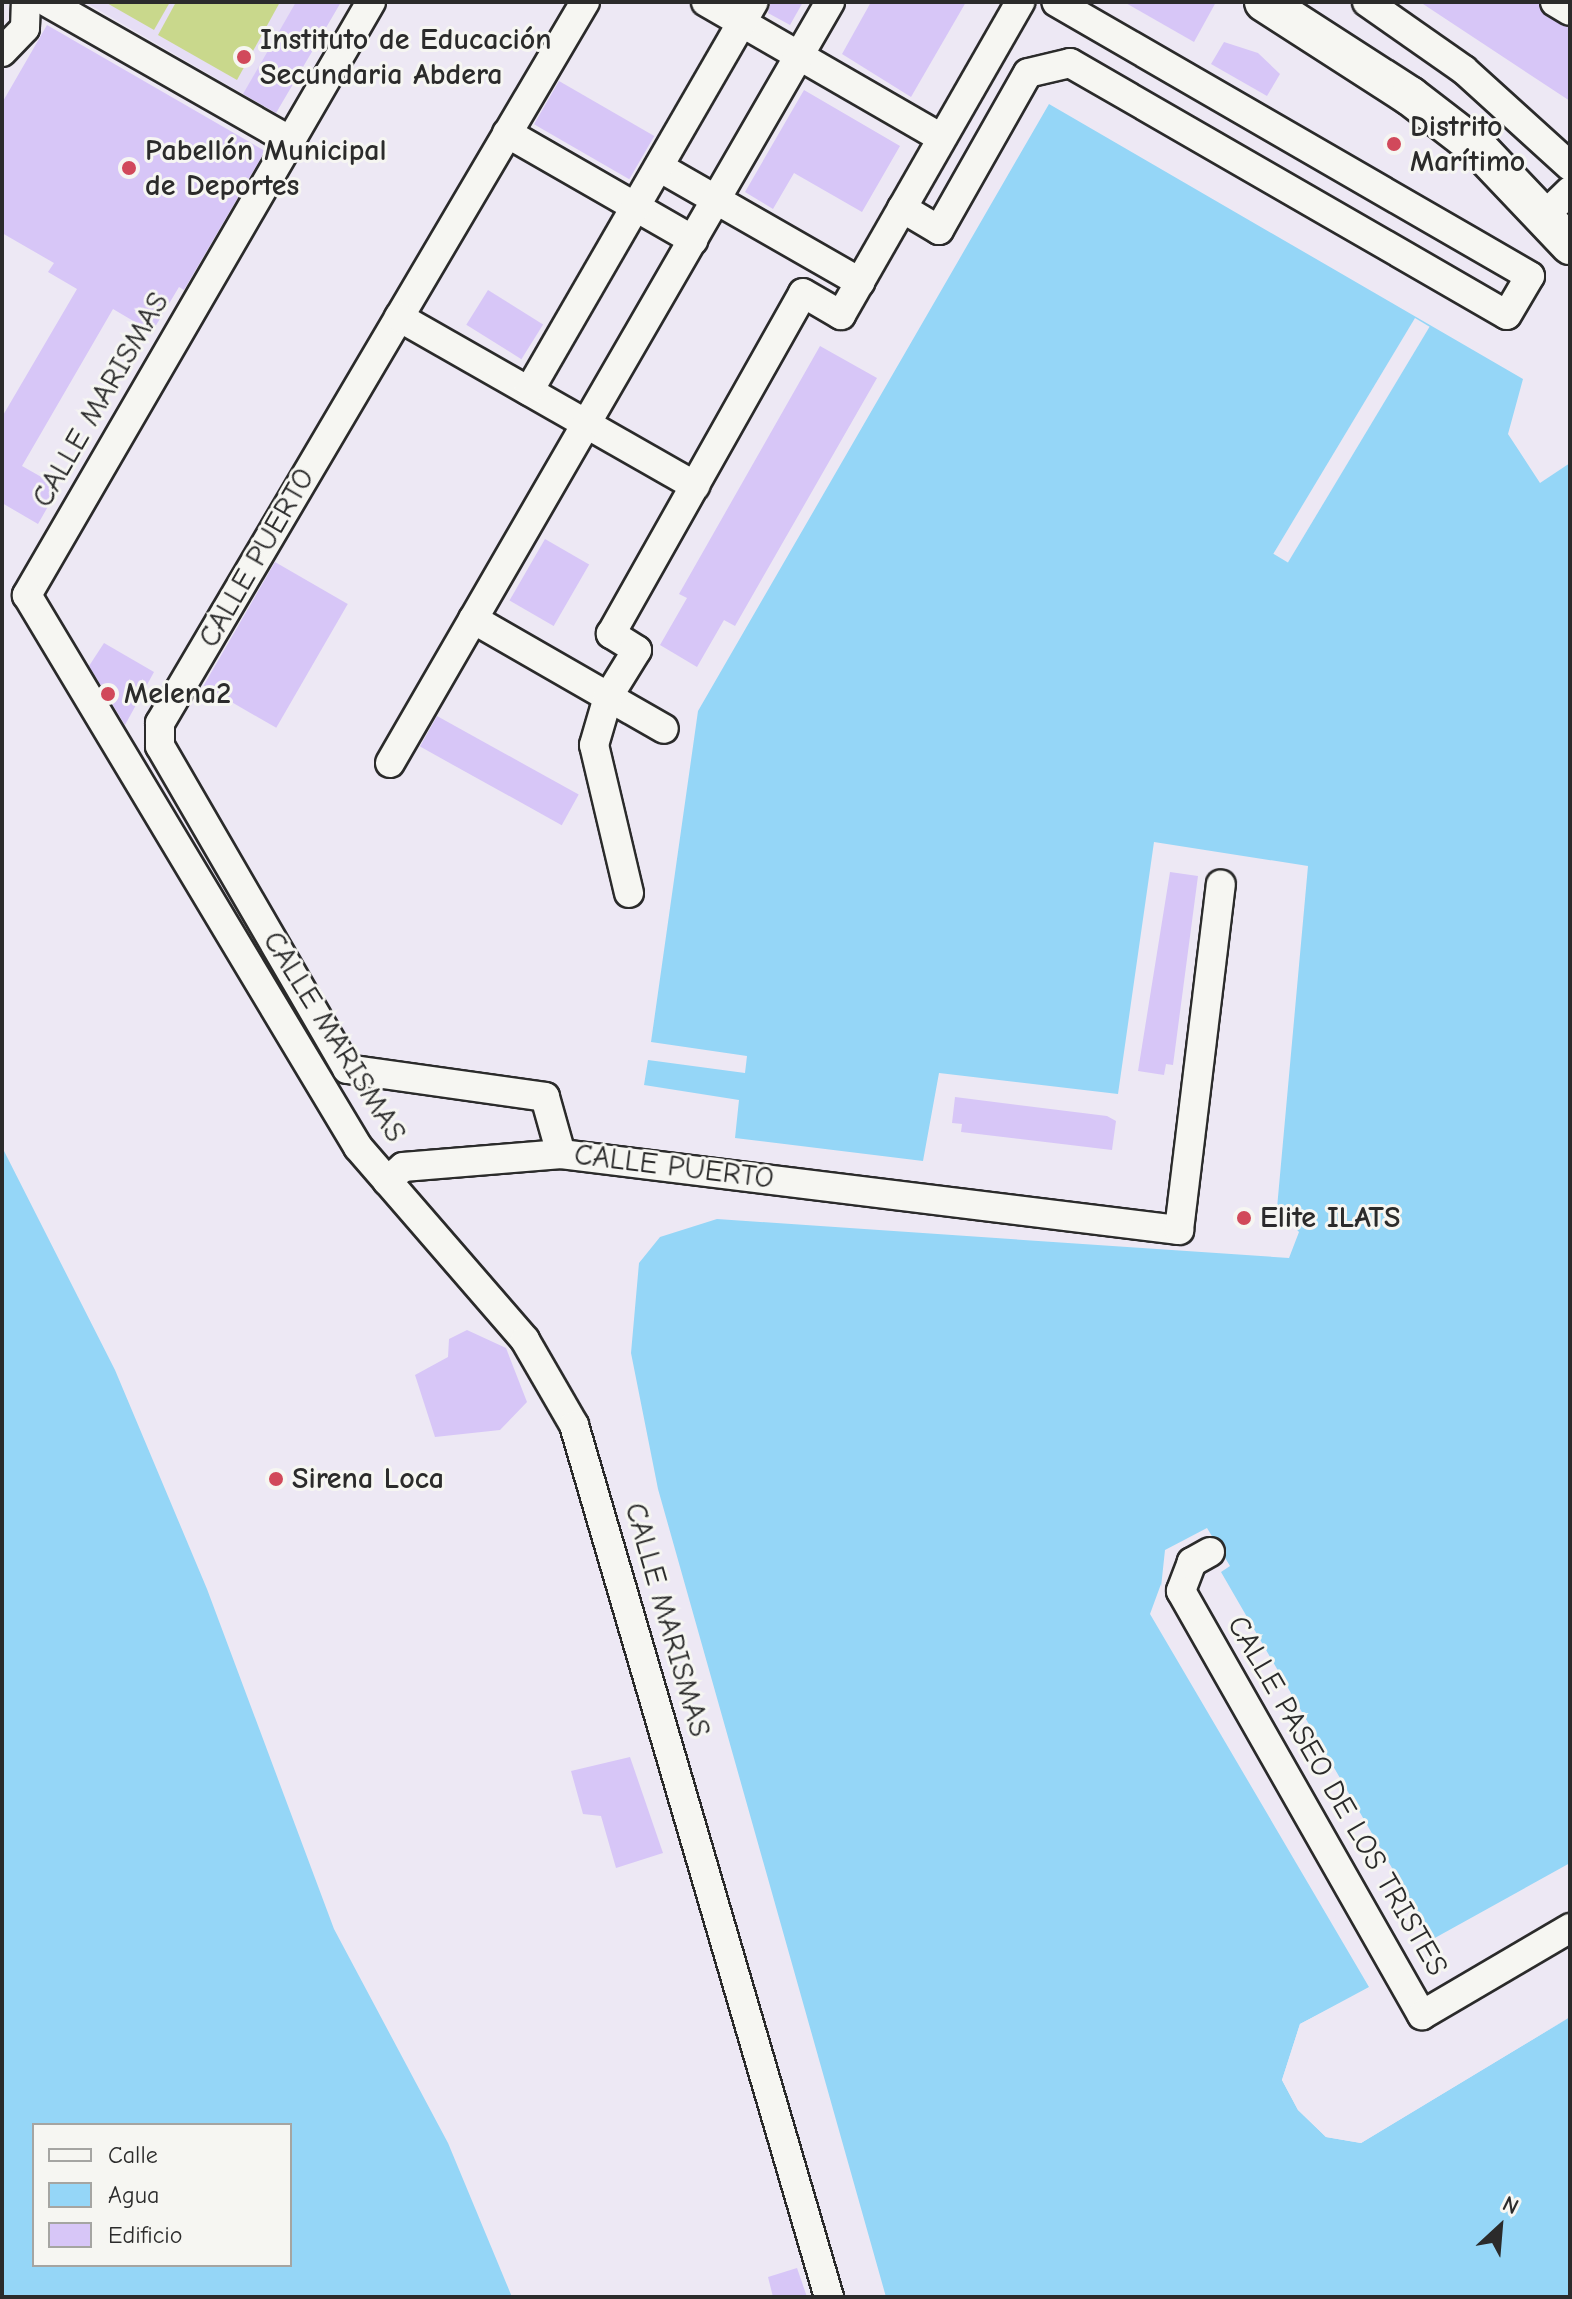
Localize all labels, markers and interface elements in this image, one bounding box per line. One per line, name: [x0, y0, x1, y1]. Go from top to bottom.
place label: Instituto de Educación Secundaria Abdera: [260, 22, 552, 92]
marker: Instituto de Educación Secundaria Abdera: [235, 48, 253, 66]
place label: Distrito Marítimo: [1410, 109, 1525, 180]
place label: Pabellón Municipal de Deportes: [145, 133, 387, 204]
marker: Distrito Marítimo: [1385, 135, 1403, 153]
marker: Pabellón Municipal de Deportes: [120, 159, 138, 177]
street label: CALLE MARISMAS: [25, 286, 177, 514]
street label: CALLE PUERTO: [191, 462, 323, 654]
place label: Melena2: [124, 676, 231, 712]
marker: Melena2: [99, 685, 117, 703]
street label: CALLE MARISMAS: [255, 925, 413, 1149]
street label: CALLE PUERTO: [572, 1137, 776, 1197]
place label: Elite ILATS: [1260, 1200, 1400, 1236]
marker: Elite ILATS: [1235, 1209, 1253, 1227]
place label: Sirena Loca: [292, 1461, 444, 1497]
marker: Sirena Loca: [267, 1470, 285, 1488]
street label: CALLE MARISMAS: [616, 1499, 718, 1741]
street label: CALLE PASEO DE LOS TRISTES: [1219, 1610, 1455, 1982]
legend: [32, 2123, 292, 2267]
text: Calle: [108, 2141, 158, 2169]
text: Agua: [108, 2181, 159, 2209]
north arrow: [1460, 2187, 1540, 2267]
text: N: [1498, 2191, 1523, 2220]
text: Edificio: [108, 2221, 183, 2249]

